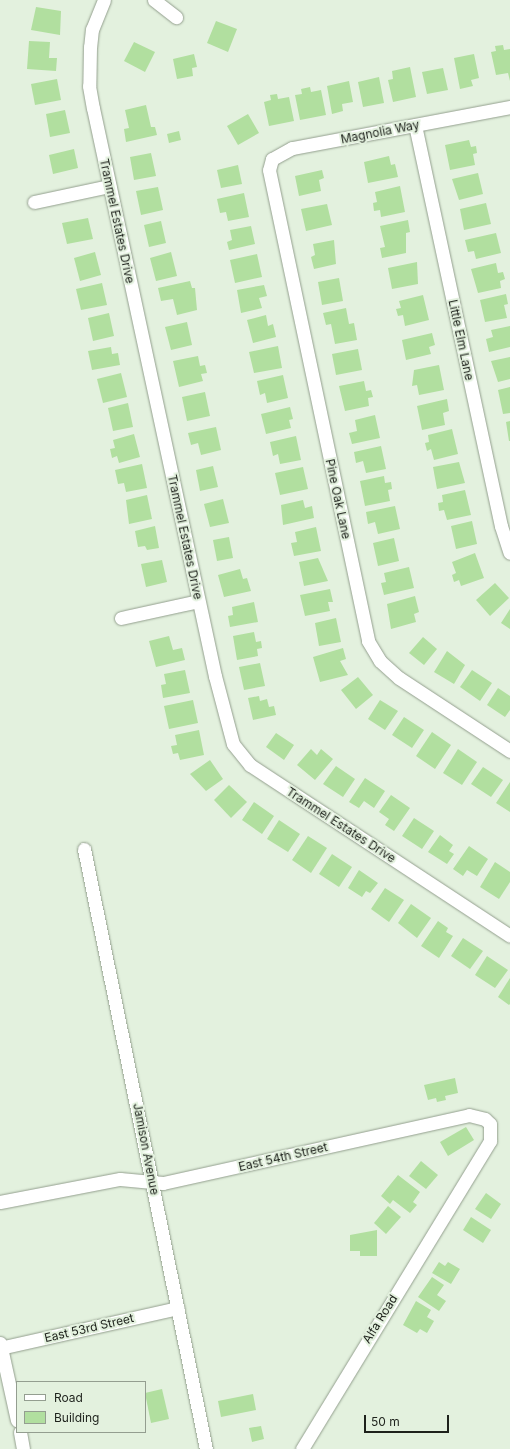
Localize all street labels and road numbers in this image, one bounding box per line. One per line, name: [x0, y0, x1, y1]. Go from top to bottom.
street label: Magnolia Way: [340, 117, 420, 147]
street label: Trammel Estates Drive: [97, 157, 137, 285]
street label: Little Elm Lane: [445, 298, 477, 382]
street label: Pine Oak Lane: [322, 458, 354, 540]
street label: Trammel Estates Drive: [165, 473, 205, 601]
street label: Trammel Estates Drive: [284, 784, 398, 866]
street label: Jamison Avenue: [130, 1102, 162, 1196]
street label: East 54th Street: [237, 1140, 329, 1174]
street label: Alfa Road: [359, 1292, 401, 1346]
street label: East 53rd Street: [43, 1311, 135, 1345]

